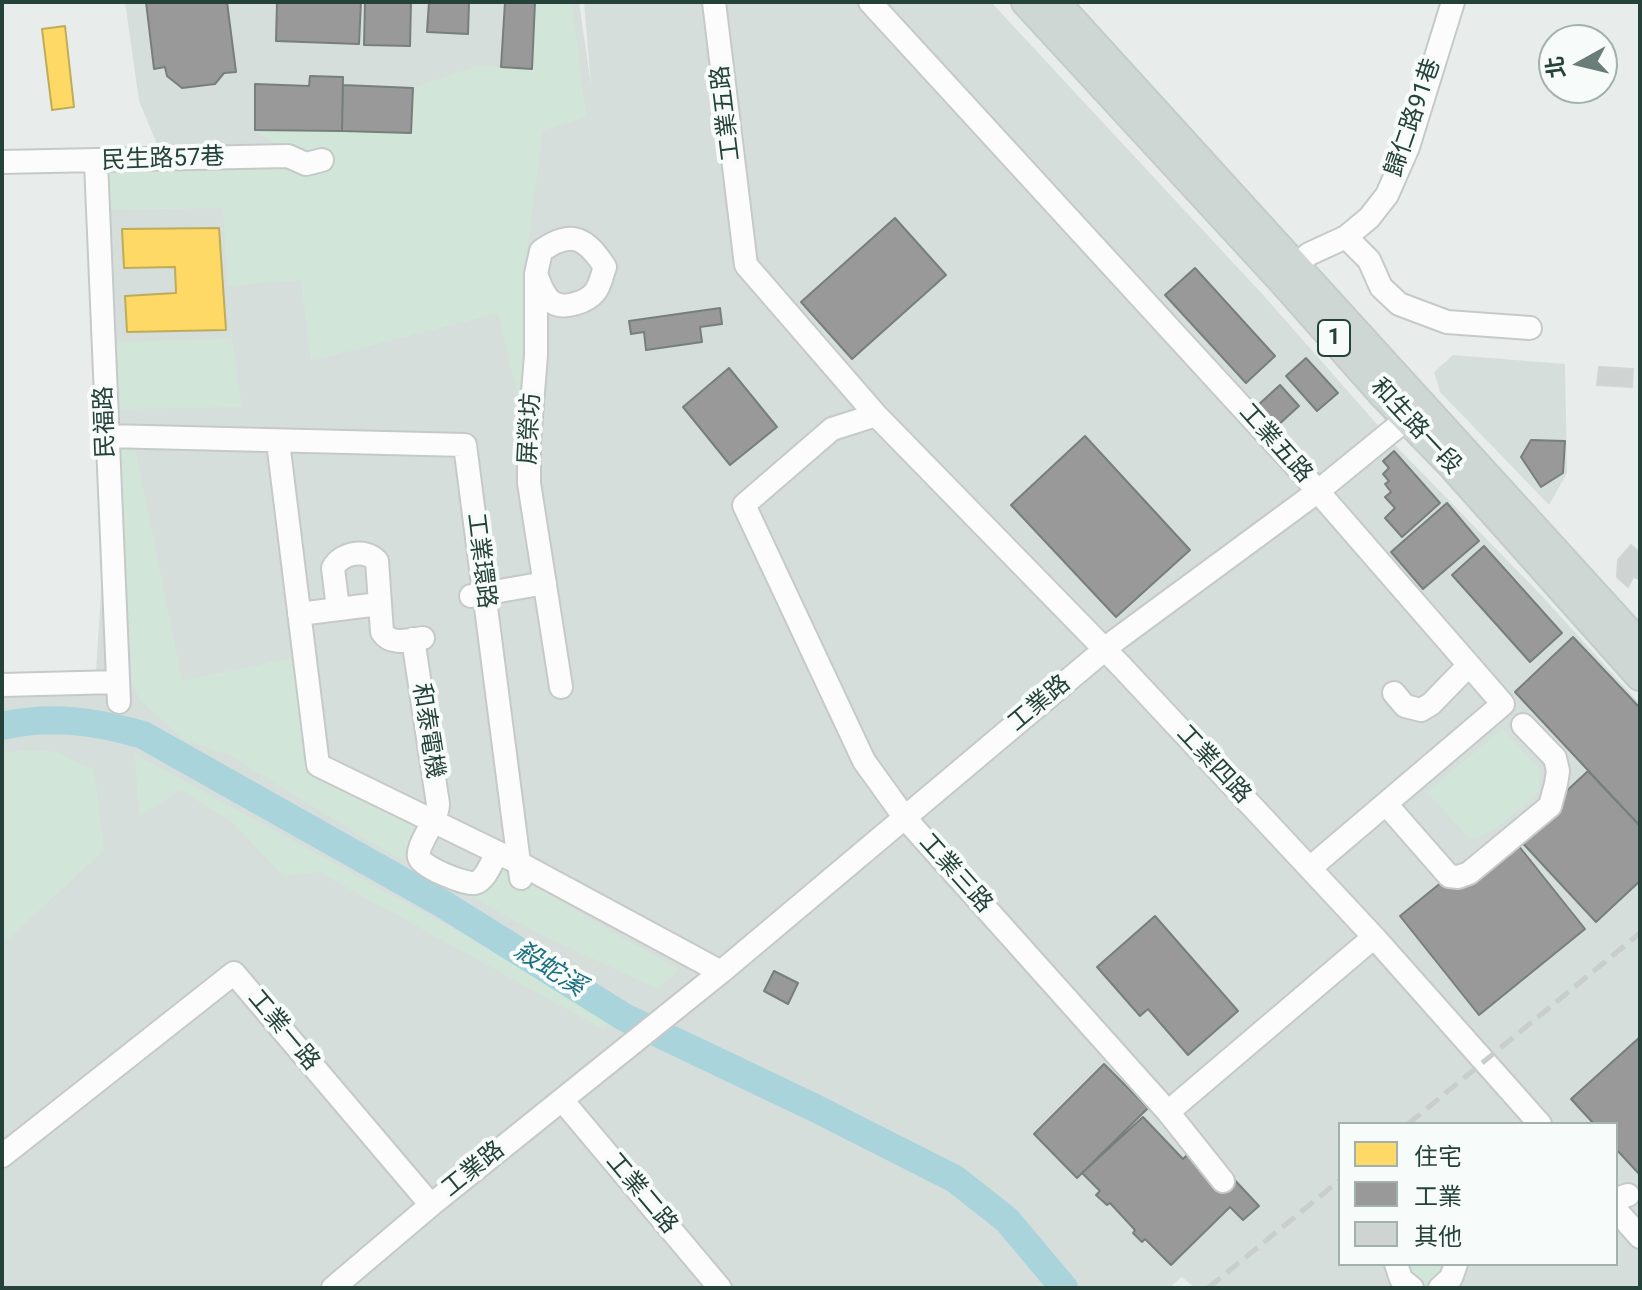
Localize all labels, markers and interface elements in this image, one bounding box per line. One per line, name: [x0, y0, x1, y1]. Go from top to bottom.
north arrow: [1538, 24, 1618, 104]
text: 北: [1542, 54, 1570, 80]
street label: 歸仁路91巷: [1380, 55, 1448, 181]
street label: 工業五路: [707, 64, 747, 162]
street label: 民生路57巷: [101, 143, 225, 177]
road number: 1: [1318, 320, 1350, 356]
street label: 和生路一段: [1364, 373, 1466, 481]
street label: 民福路: [90, 386, 122, 458]
street label: 屏榮坊: [515, 392, 547, 466]
street label: 工業五路: [1232, 399, 1318, 489]
street label: 工業環路: [460, 512, 500, 610]
street label: 工業路: [1003, 670, 1077, 738]
street label: 和泰電機: [405, 681, 449, 781]
street label: 工業四路: [1170, 720, 1256, 810]
street label: 工業三路: [912, 829, 998, 919]
water label: 殺蛇溪: [508, 936, 590, 1004]
street label: 工業一路: [241, 985, 325, 1077]
legend: [1338, 1122, 1618, 1266]
street label: 工業路: [437, 1136, 511, 1204]
text: 住宅: [1414, 1143, 1462, 1171]
street label: 工業二路: [599, 1148, 683, 1240]
text: 工業: [1414, 1183, 1462, 1211]
text: 其他: [1414, 1223, 1462, 1251]

